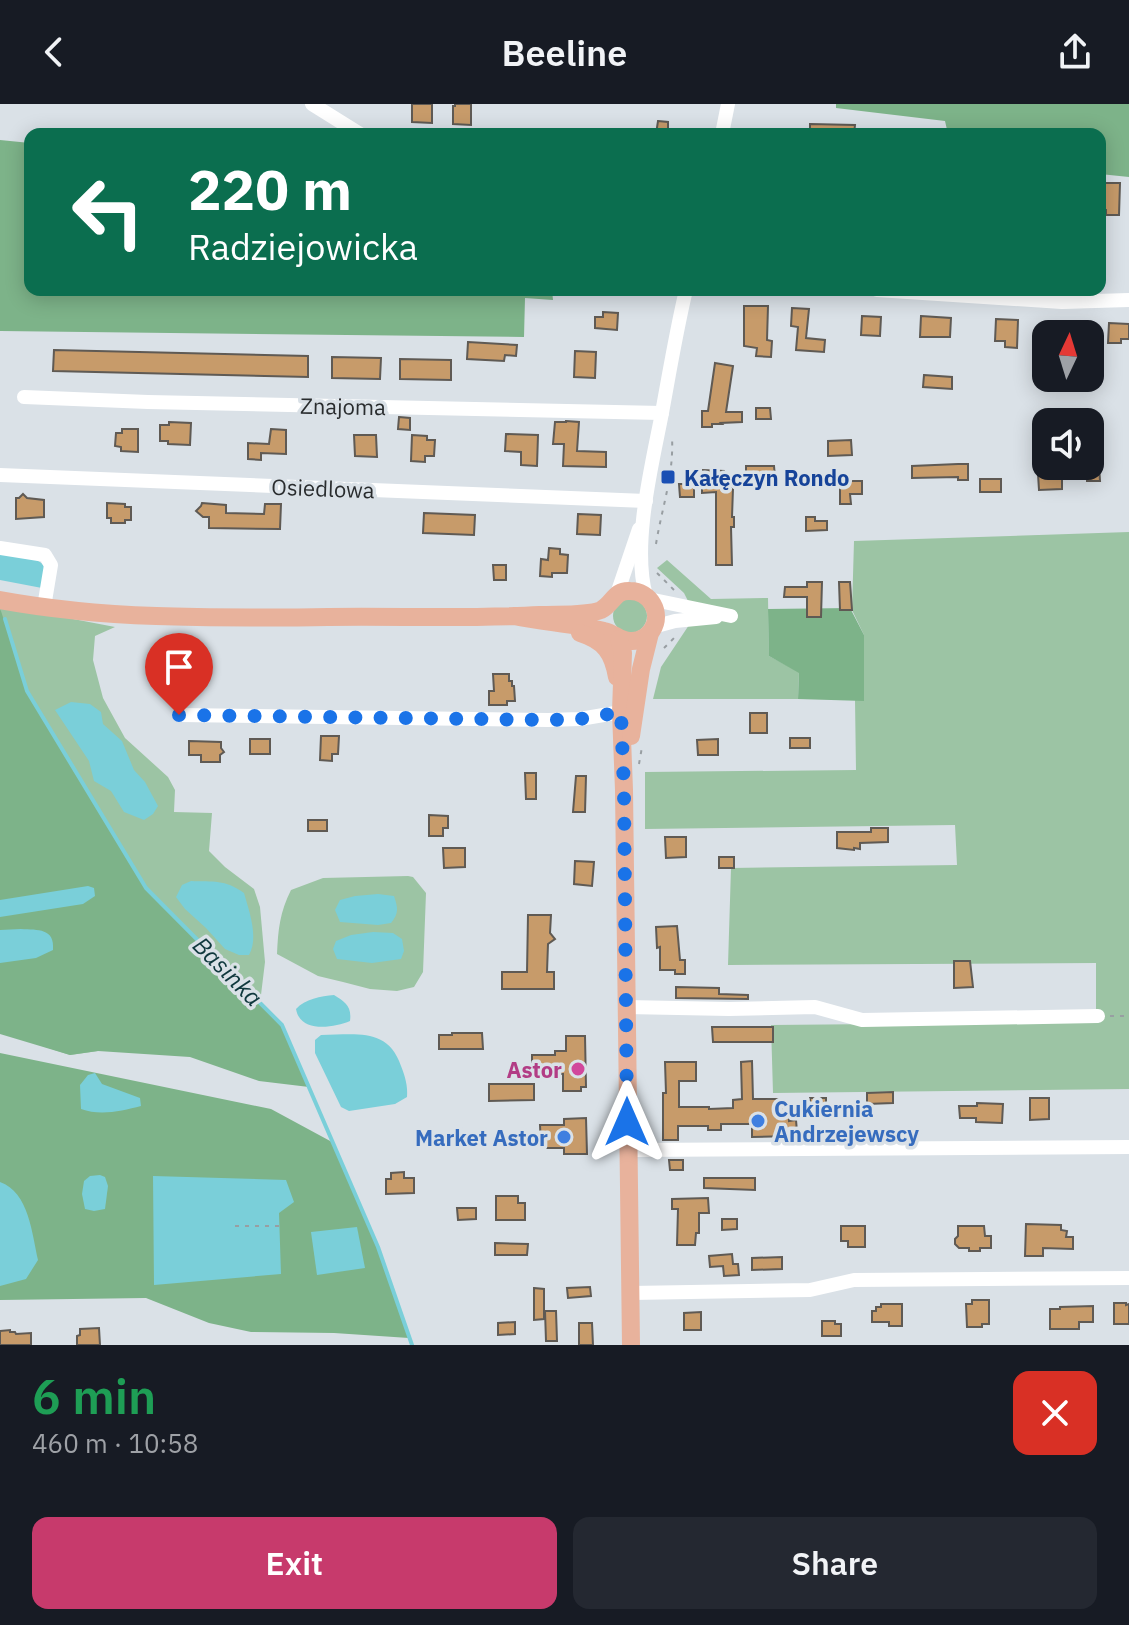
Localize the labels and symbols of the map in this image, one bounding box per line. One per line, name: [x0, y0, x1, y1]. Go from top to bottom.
north arrow: [1032, 320, 1104, 392]
street label: Znajoma: [300, 391, 386, 421]
place label: Kałęczyn Rondo: [684, 463, 850, 492]
marker: Kałęczyn Rondo: [659, 468, 677, 486]
street label: Osiedlowa: [271, 472, 375, 504]
pin: [145, 633, 213, 715]
water label: Basinka: [186, 929, 270, 1013]
place label: Astor: [506, 1055, 562, 1084]
marker: Astor: [569, 1060, 587, 1078]
position arrow: [585, 1080, 669, 1164]
place label: Cukiernia Andrzejewscy: [774, 1094, 919, 1148]
marker: Cukiernia Andrzejewscy: [749, 1112, 767, 1130]
place label: Market Astor: [415, 1123, 548, 1152]
marker: Market Astor: [555, 1128, 573, 1146]

